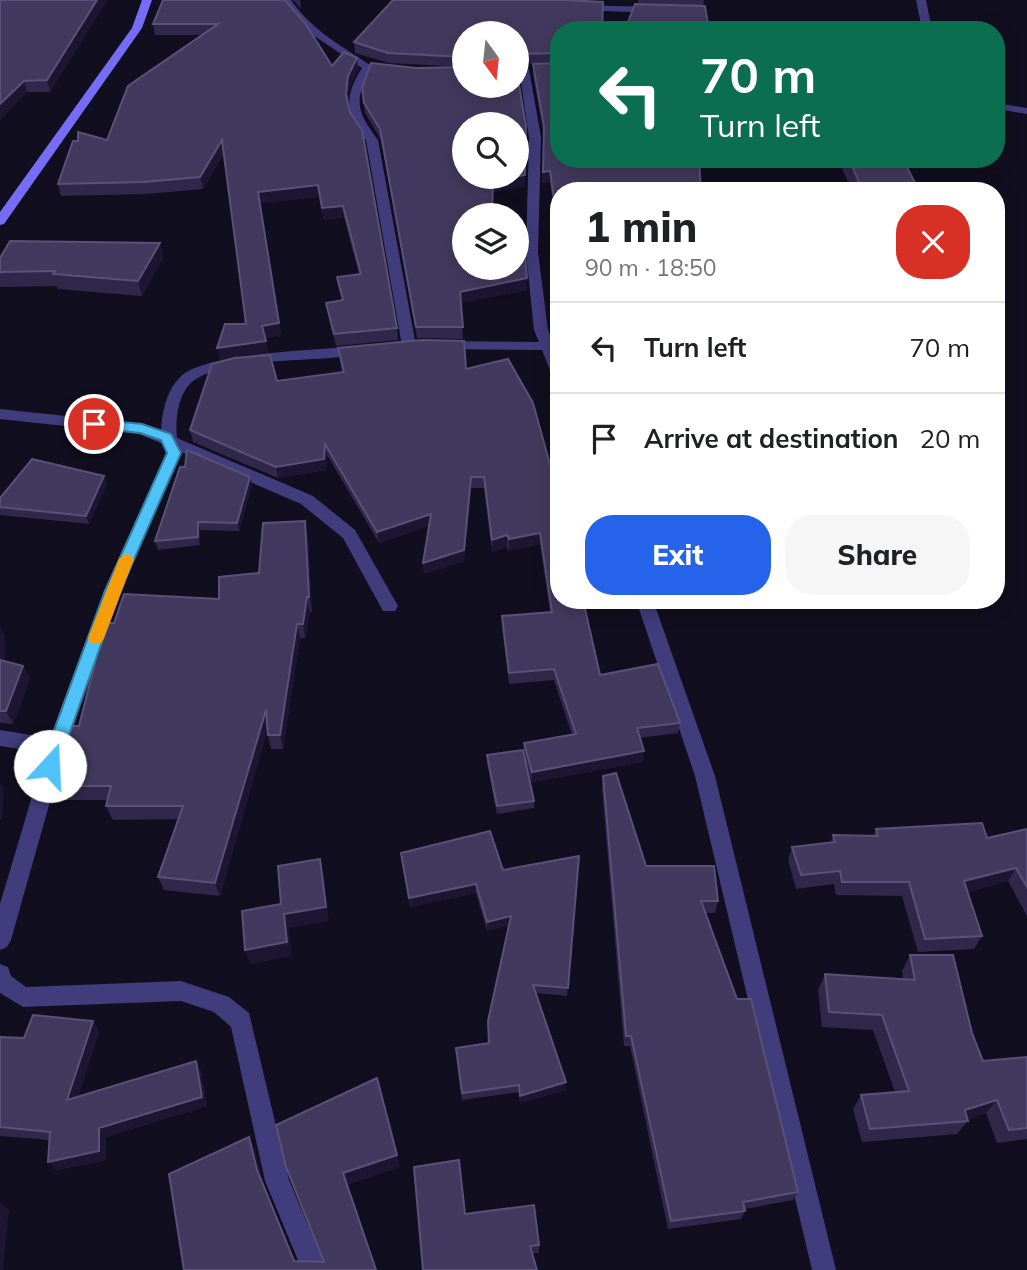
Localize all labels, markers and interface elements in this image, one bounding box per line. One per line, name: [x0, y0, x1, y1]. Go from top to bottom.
north arrow: [452, 21, 528, 98]
map controls: [452, 21, 529, 280]
text: 70 m: [700, 44, 816, 105]
icon: left: [585, 49, 676, 140]
text: Turn left: [700, 105, 820, 145]
button: search: [452, 112, 529, 189]
text: 1 min: [585, 200, 698, 253]
button: layers: [452, 203, 529, 280]
button: close: [896, 205, 970, 279]
text: 90 m · 18:50: [585, 253, 717, 282]
icon: left: [585, 329, 623, 367]
text: Turn left: [644, 331, 746, 364]
text: 70 m: [909, 331, 970, 364]
pin: [64, 394, 124, 454]
icon: arrive: [75, 405, 113, 443]
icon: arrive: [585, 420, 623, 458]
text: Arrive at destination: [644, 422, 899, 455]
text: 20 m: [920, 422, 980, 455]
button: Exit: [585, 515, 771, 595]
button: Share: [785, 515, 970, 595]
position arrow: [13, 729, 87, 803]

